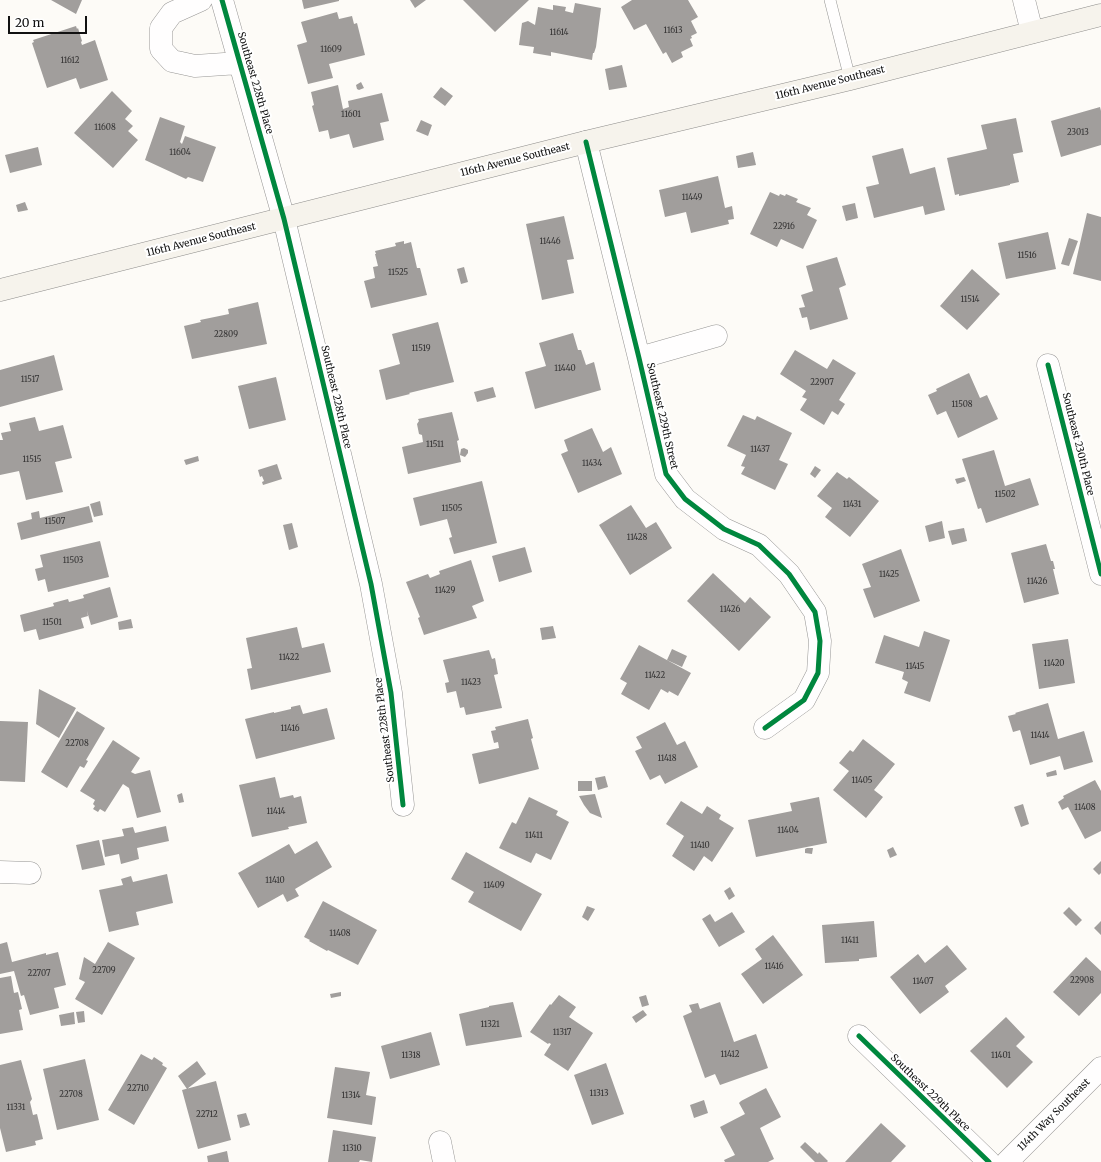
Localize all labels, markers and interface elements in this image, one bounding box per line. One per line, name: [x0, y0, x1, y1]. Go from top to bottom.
scale bar: [10, 8, 89, 34]
text: 20 m: [15, 15, 44, 30]
house number: 11613: [664, 26, 682, 36]
house number: 11614: [549, 28, 569, 38]
street label: Southeast 228th Place: [235, 31, 275, 135]
house number: 11609: [320, 45, 342, 55]
house number: 11612: [60, 56, 80, 66]
street label: 116th Avenue Southeast: [774, 64, 886, 102]
house number: 11601: [341, 110, 361, 120]
house number: 11608: [94, 123, 116, 133]
house number: 23013: [1067, 128, 1089, 138]
street label: 116th Avenue Southeast: [459, 141, 571, 179]
house number: 11604: [169, 148, 191, 158]
house number: 11449: [682, 193, 702, 203]
street label: 116th Avenue Southeast: [145, 221, 257, 259]
house number: 22916: [773, 222, 795, 232]
house number: 11446: [539, 237, 561, 247]
house number: 11516: [1017, 251, 1037, 261]
house number: 11525: [388, 268, 408, 278]
house number: 11514: [960, 295, 980, 305]
house number: 22809: [214, 330, 238, 340]
street label: Southeast 228th Place: [318, 344, 354, 450]
house number: 11519: [411, 344, 431, 354]
street label: Southeast 229th Street: [644, 361, 680, 471]
house number: 11440: [554, 364, 576, 374]
house number: 11517: [21, 375, 39, 385]
house number: 22907: [810, 378, 834, 388]
street label: Southeast 230th Place: [1059, 391, 1097, 497]
house number: 11508: [951, 400, 973, 410]
house number: 11511: [426, 440, 444, 450]
house number: 11437: [750, 445, 770, 455]
house number: 11515: [22, 455, 42, 465]
house number: 11434: [582, 459, 602, 469]
house number: 11502: [995, 490, 1015, 500]
house number: 11431: [843, 500, 861, 510]
house number: 11505: [442, 504, 462, 514]
house number: 11507: [45, 517, 65, 527]
house number: 11428: [627, 533, 647, 543]
house number: 11503: [63, 556, 83, 566]
house number: 11425: [879, 570, 899, 580]
house number: 11426: [1027, 577, 1047, 587]
house number: 11429: [435, 586, 455, 596]
house number: 11426: [720, 605, 740, 615]
house number: 11501: [42, 618, 62, 628]
house number: 11422: [279, 653, 299, 663]
house number: 11420: [1044, 659, 1064, 669]
house number: 11415: [906, 662, 924, 672]
house number: 11422: [645, 671, 665, 681]
street label: Southeast 228th Place: [373, 677, 397, 783]
house number: 11423: [461, 678, 481, 688]
house number: 11416: [280, 724, 300, 734]
house number: 11414: [1031, 731, 1049, 741]
house number: 22708: [65, 739, 89, 749]
house number: 11418: [657, 754, 677, 764]
house number: 11405: [851, 776, 873, 786]
house number: 11408: [1074, 803, 1096, 813]
house number: 11414: [267, 807, 285, 817]
house number: 11404: [777, 826, 799, 836]
house number: 11411: [525, 831, 543, 841]
house number: 11410: [690, 841, 710, 851]
house number: 11410: [265, 876, 285, 886]
house number: 11409: [483, 881, 505, 891]
house number: 11408: [329, 929, 351, 939]
house number: 11411: [841, 936, 859, 946]
house number: 11416: [764, 962, 784, 972]
house number: 22709: [92, 966, 116, 976]
house number: 22707: [28, 969, 50, 979]
house number: 22908: [1070, 976, 1094, 986]
house number: 11407: [913, 977, 933, 987]
house number: 11321: [480, 1020, 500, 1030]
house number: 11317: [553, 1028, 571, 1038]
house number: 11412: [720, 1050, 740, 1060]
house number: 11318: [401, 1051, 421, 1061]
house number: 11401: [991, 1051, 1011, 1061]
street label: Southeast 229th Place: [888, 1052, 972, 1134]
street label: 114th Way Southeast: [1015, 1076, 1093, 1154]
house number: 22710: [127, 1084, 149, 1094]
house number: 11313: [590, 1089, 608, 1099]
house number: 22708: [59, 1090, 83, 1100]
house number: 11314: [341, 1091, 361, 1101]
house number: 11331: [7, 1103, 25, 1113]
house number: 22712: [196, 1110, 218, 1120]
house number: 11310: [342, 1144, 362, 1154]

